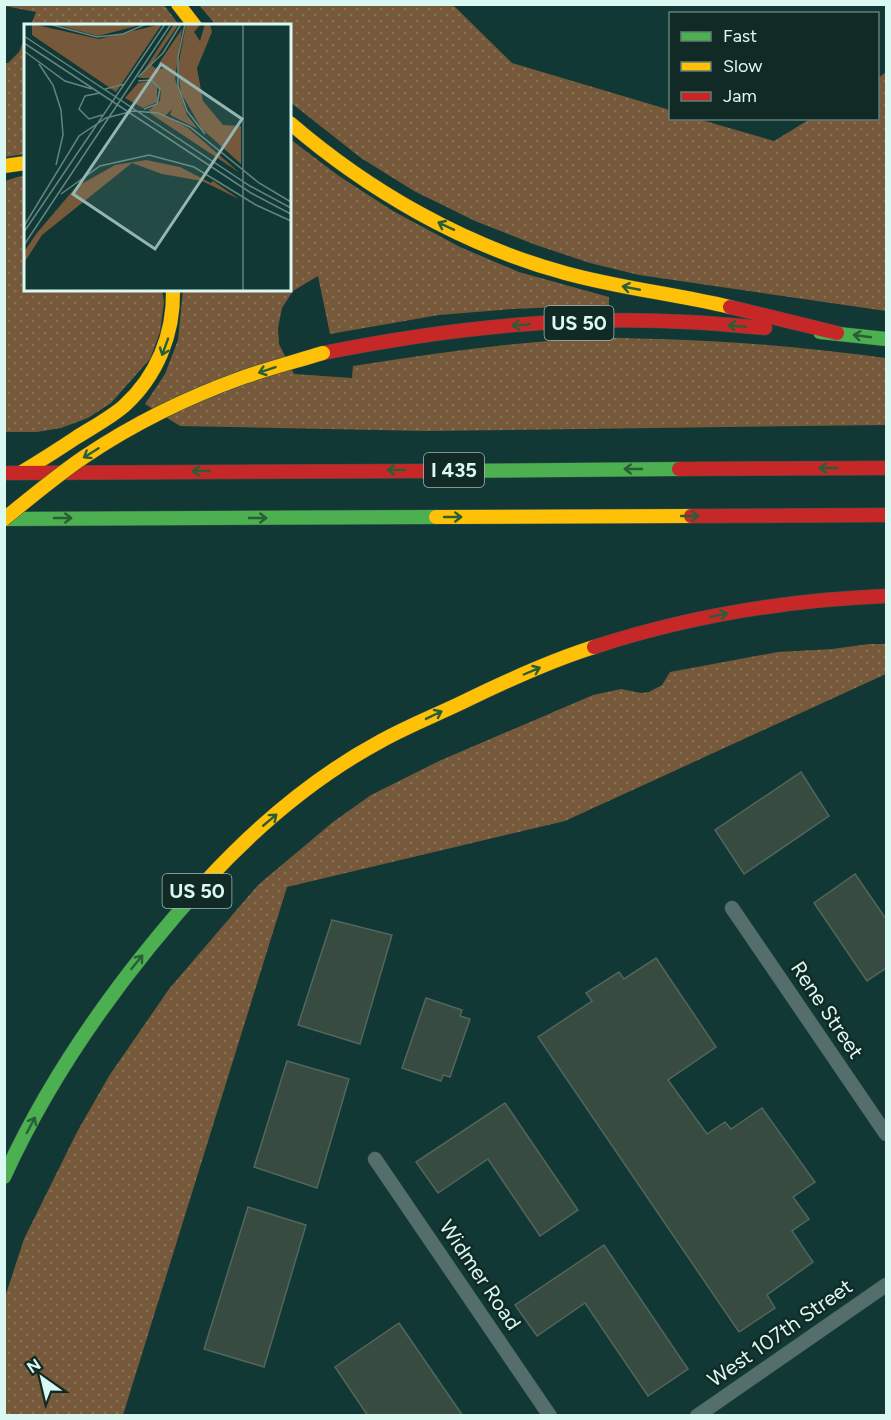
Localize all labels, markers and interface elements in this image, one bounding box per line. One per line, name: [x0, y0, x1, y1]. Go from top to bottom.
legend: [669, 12, 879, 120]
inset map: [24, 24, 291, 291]
text: Fast: [723, 25, 757, 47]
text: Slow: [723, 55, 762, 77]
text: Jam: [723, 85, 757, 107]
one-way arrow: [438, 220, 456, 232]
one-way arrow: [621, 282, 641, 293]
road number: US 50: [544, 306, 614, 340]
one-way arrow: [512, 320, 532, 331]
one-way arrow: [727, 320, 747, 331]
one-way arrow: [852, 331, 872, 342]
one-way arrow: [158, 337, 169, 356]
one-way arrow: [258, 365, 277, 376]
one-way arrow: [83, 447, 100, 459]
road number: I 435: [424, 453, 484, 487]
one-way arrow: [819, 462, 839, 474]
one-way arrow: [624, 463, 644, 475]
one-way arrow: [387, 464, 407, 476]
one-way arrow: [192, 465, 212, 477]
one-way arrow: [679, 510, 699, 522]
one-way arrow: [442, 511, 462, 523]
one-way arrow: [52, 512, 72, 524]
one-way arrow: [247, 512, 267, 524]
one-way arrow: [708, 609, 728, 620]
one-way arrow: [523, 665, 541, 676]
one-way arrow: [425, 709, 443, 721]
one-way arrow: [262, 813, 278, 826]
road number: US 50: [162, 874, 232, 908]
one-way arrow: [131, 954, 144, 970]
street label: Rene Street: [786, 956, 869, 1063]
one-way arrow: [25, 1116, 37, 1134]
street label: Widmer Road: [434, 1215, 526, 1334]
street label: West 107th Street: [703, 1273, 857, 1392]
north arrow: [12, 1348, 72, 1408]
text: N: [23, 1355, 44, 1377]

